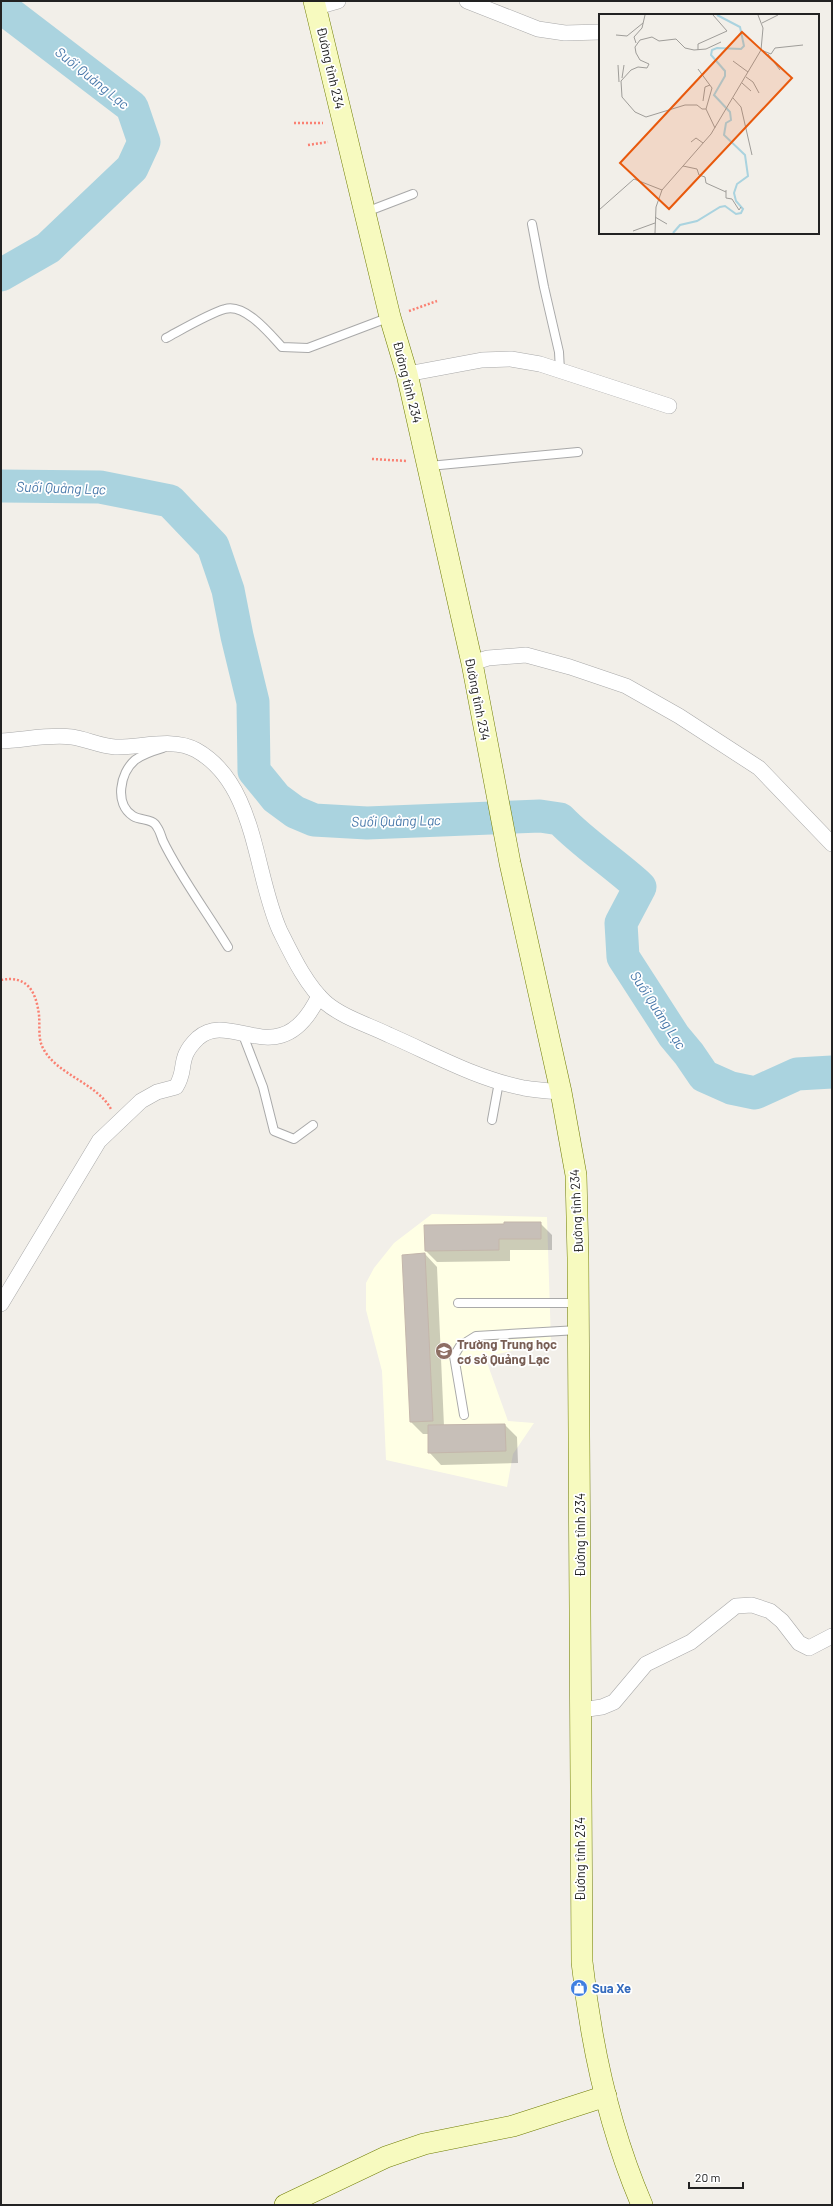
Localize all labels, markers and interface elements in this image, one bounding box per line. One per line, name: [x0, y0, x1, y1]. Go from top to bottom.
inset map: [599, 14, 819, 234]
street label: Đường tỉnh 234: [314, 25, 348, 111]
water label: Suối Quảng Lạc: [52, 43, 132, 112]
street label: Đường tỉnh 234: [390, 339, 426, 425]
water label: Suối Quảng Lạc: [16, 477, 106, 498]
street label: Đường tỉnh 234: [462, 656, 494, 742]
water label: Suối Quảng Lạc: [351, 811, 441, 830]
water label: Suối Quảng Lạc: [627, 968, 690, 1052]
street label: Đường tỉnh 234: [566, 1169, 586, 1253]
place label: Trường Trung học cơ sở Quảng Lạc: [457, 1336, 557, 1367]
school or university icon: Trường Trung học cơ sở Quảng Lạc: [434, 1341, 454, 1361]
street label: Đường tỉnh 234: [572, 1493, 588, 1577]
street label: Đường tỉnh 234: [572, 1817, 588, 1901]
shop icon: Sua Xe: [569, 1978, 589, 1998]
place label: Sua Xe: [592, 1980, 631, 1996]
scale bar: [689, 2164, 743, 2190]
text: 20 m: [695, 2170, 721, 2184]

